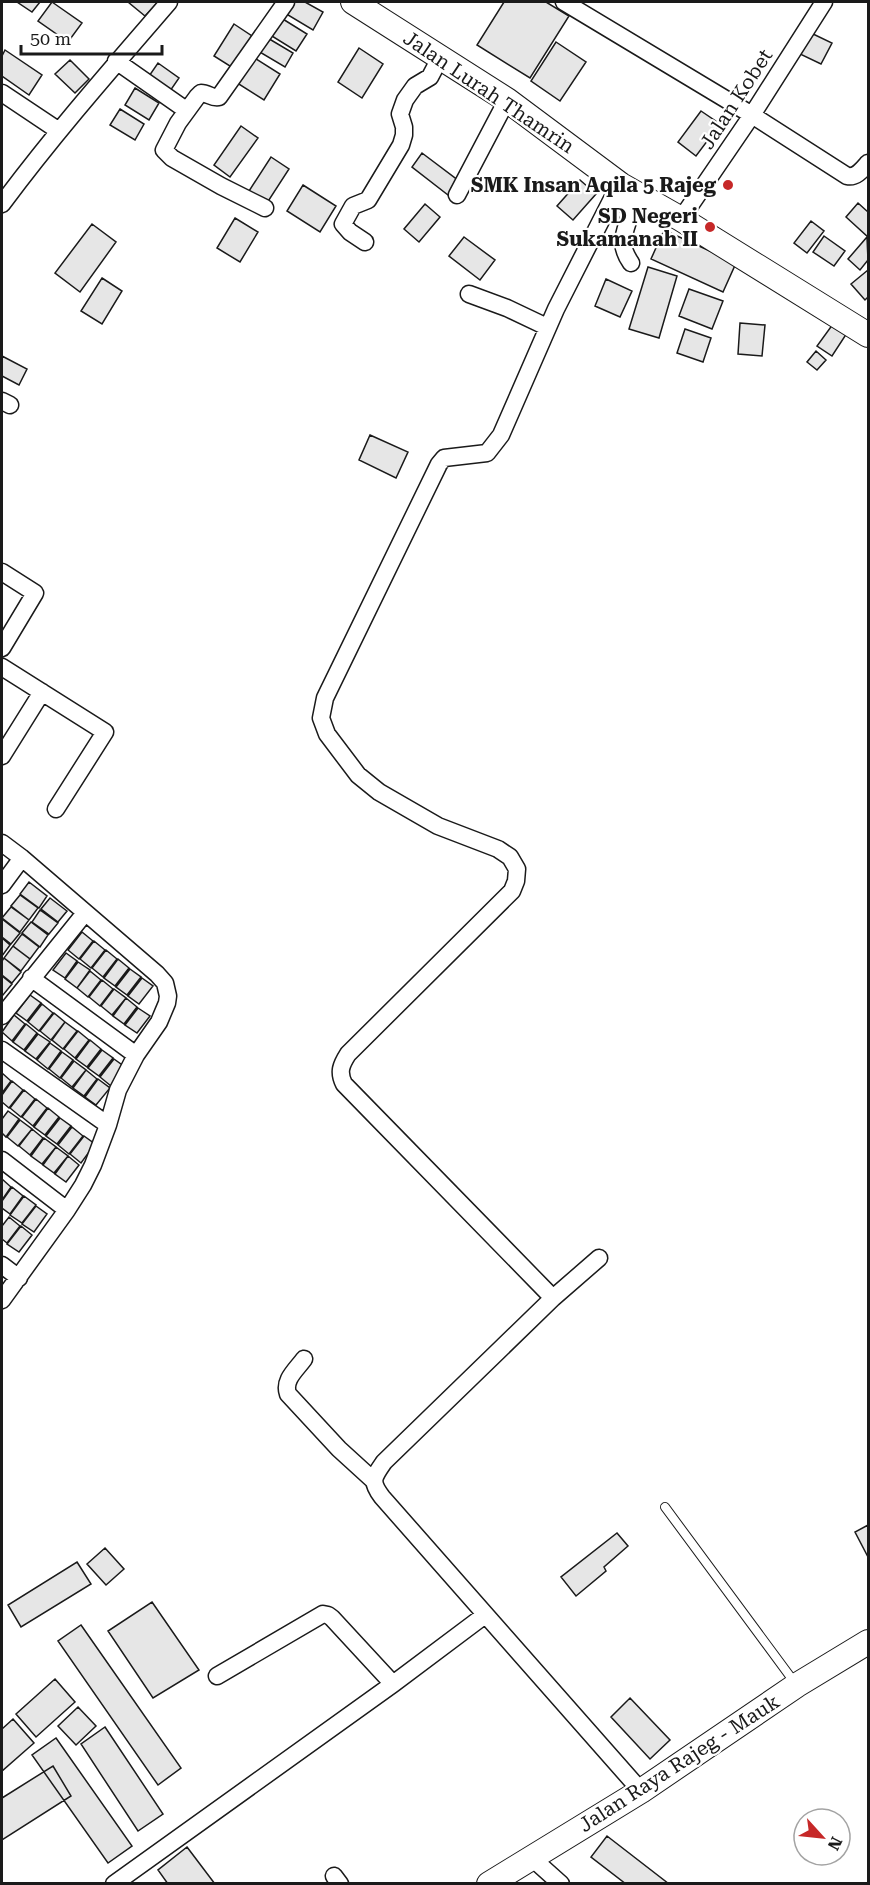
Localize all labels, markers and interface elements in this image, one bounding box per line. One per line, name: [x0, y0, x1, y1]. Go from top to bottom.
scale bar: [21, 18, 162, 56]
street label: Jalan Lurah Thamrin: [399, 26, 579, 158]
text: 50 m: [30, 28, 71, 49]
street label: Jalan Kobet: [695, 44, 778, 154]
place label: SMK Insan Aqila 5 Rajeg: [471, 173, 717, 197]
marker: SMK Insan Aqila 5 Rajeg: [721, 178, 735, 192]
place label: SD Negeri Sukamanah II: [556, 204, 698, 251]
marker: SD Negeri Sukamanah II: [703, 220, 717, 234]
street label: Jalan Raya Rajeg - Mauk: [574, 1689, 784, 1837]
north arrow: [792, 1807, 852, 1867]
text: N: [824, 1834, 846, 1853]

